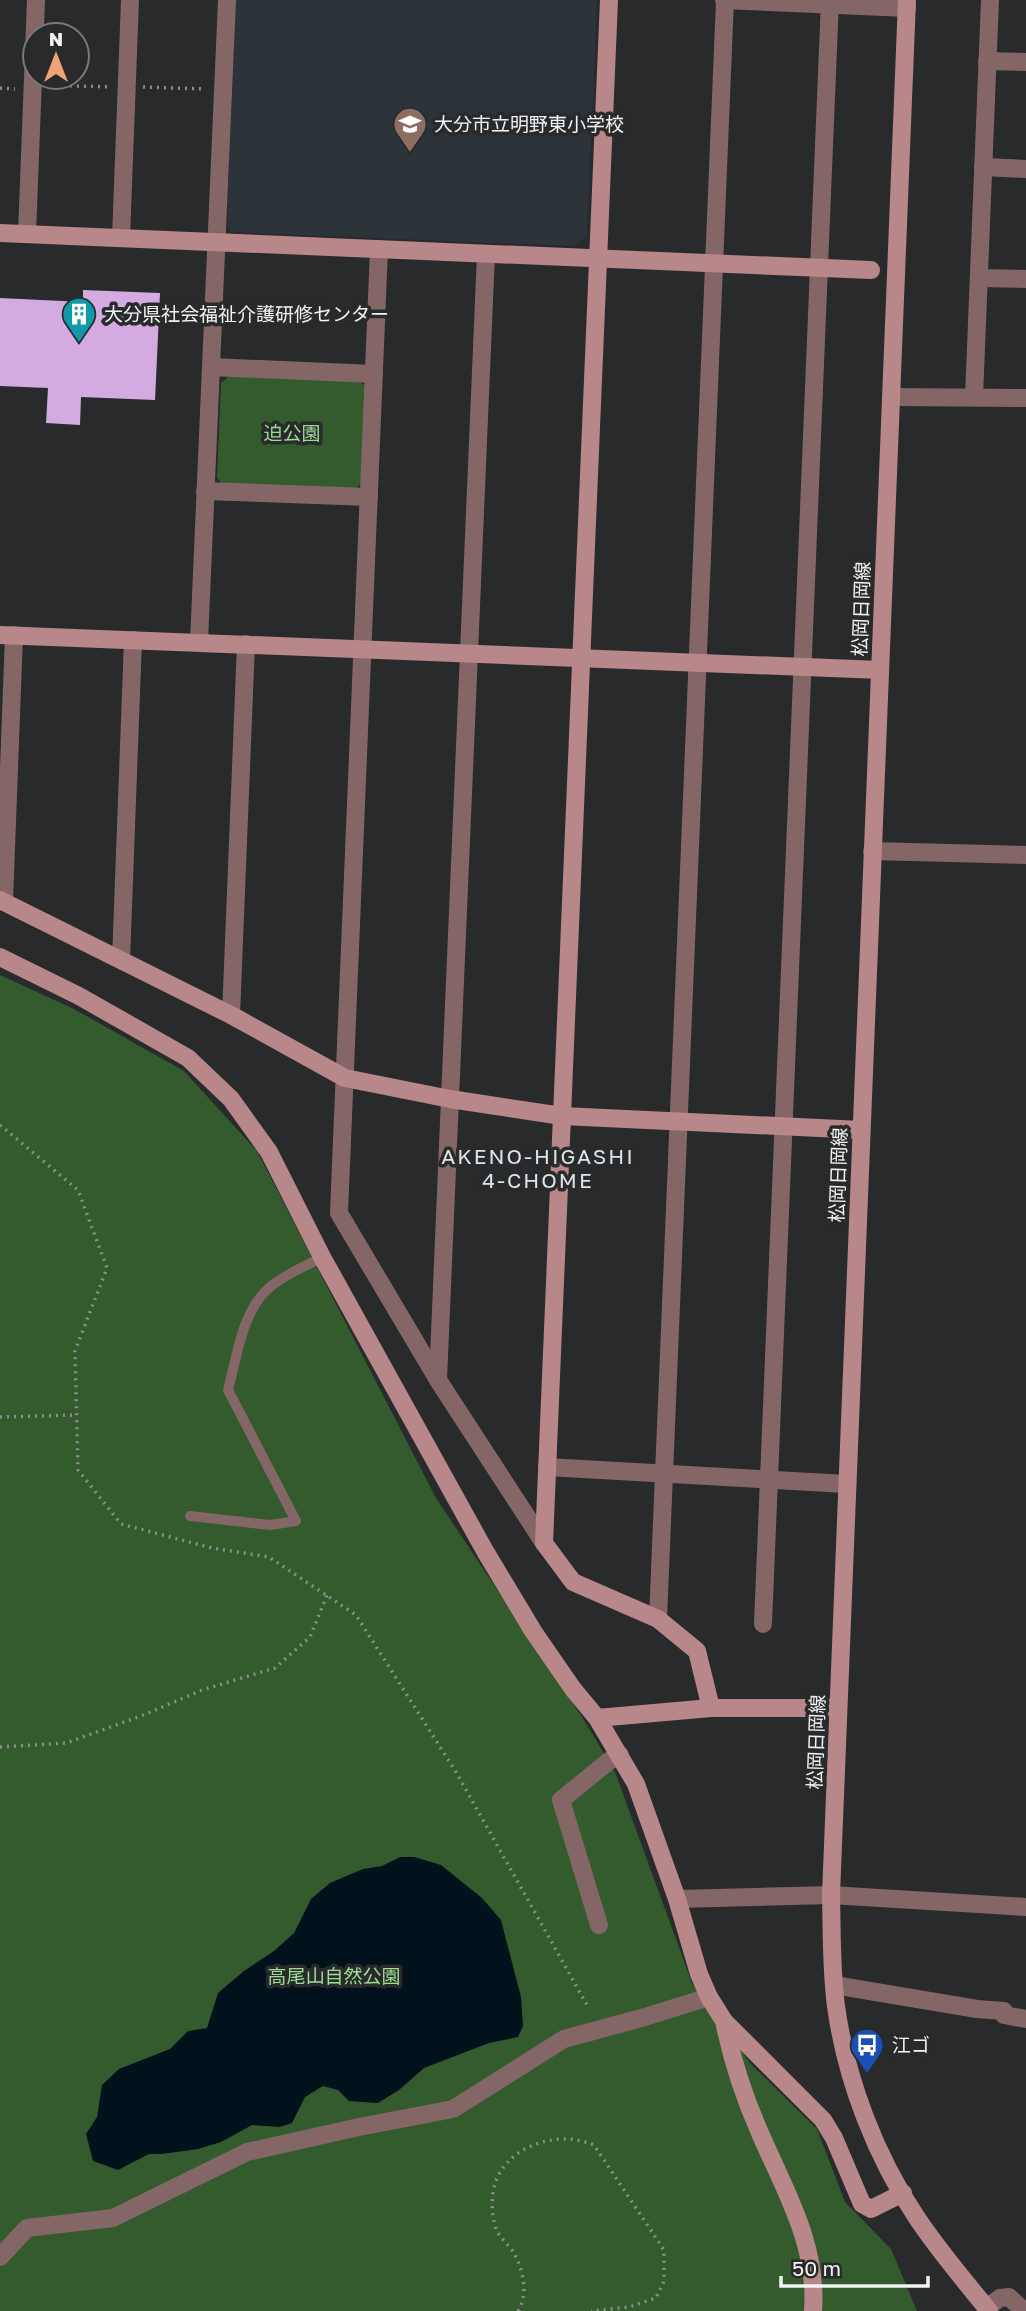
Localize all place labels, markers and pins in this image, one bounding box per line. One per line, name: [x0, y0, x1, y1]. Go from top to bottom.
school or university icon: 大分市立明野東小学校: [391, 105, 429, 154]
place label: 大分市立明野東小学校: [434, 112, 624, 135]
building icon: 大分県社会福祉介護研修センター: [60, 295, 98, 344]
place label: 大分県社会福祉介護研修センター: [104, 302, 389, 325]
bus stop icon: 江ゴ: [848, 2026, 886, 2075]
place label: 江ゴ: [892, 2033, 930, 2056]

